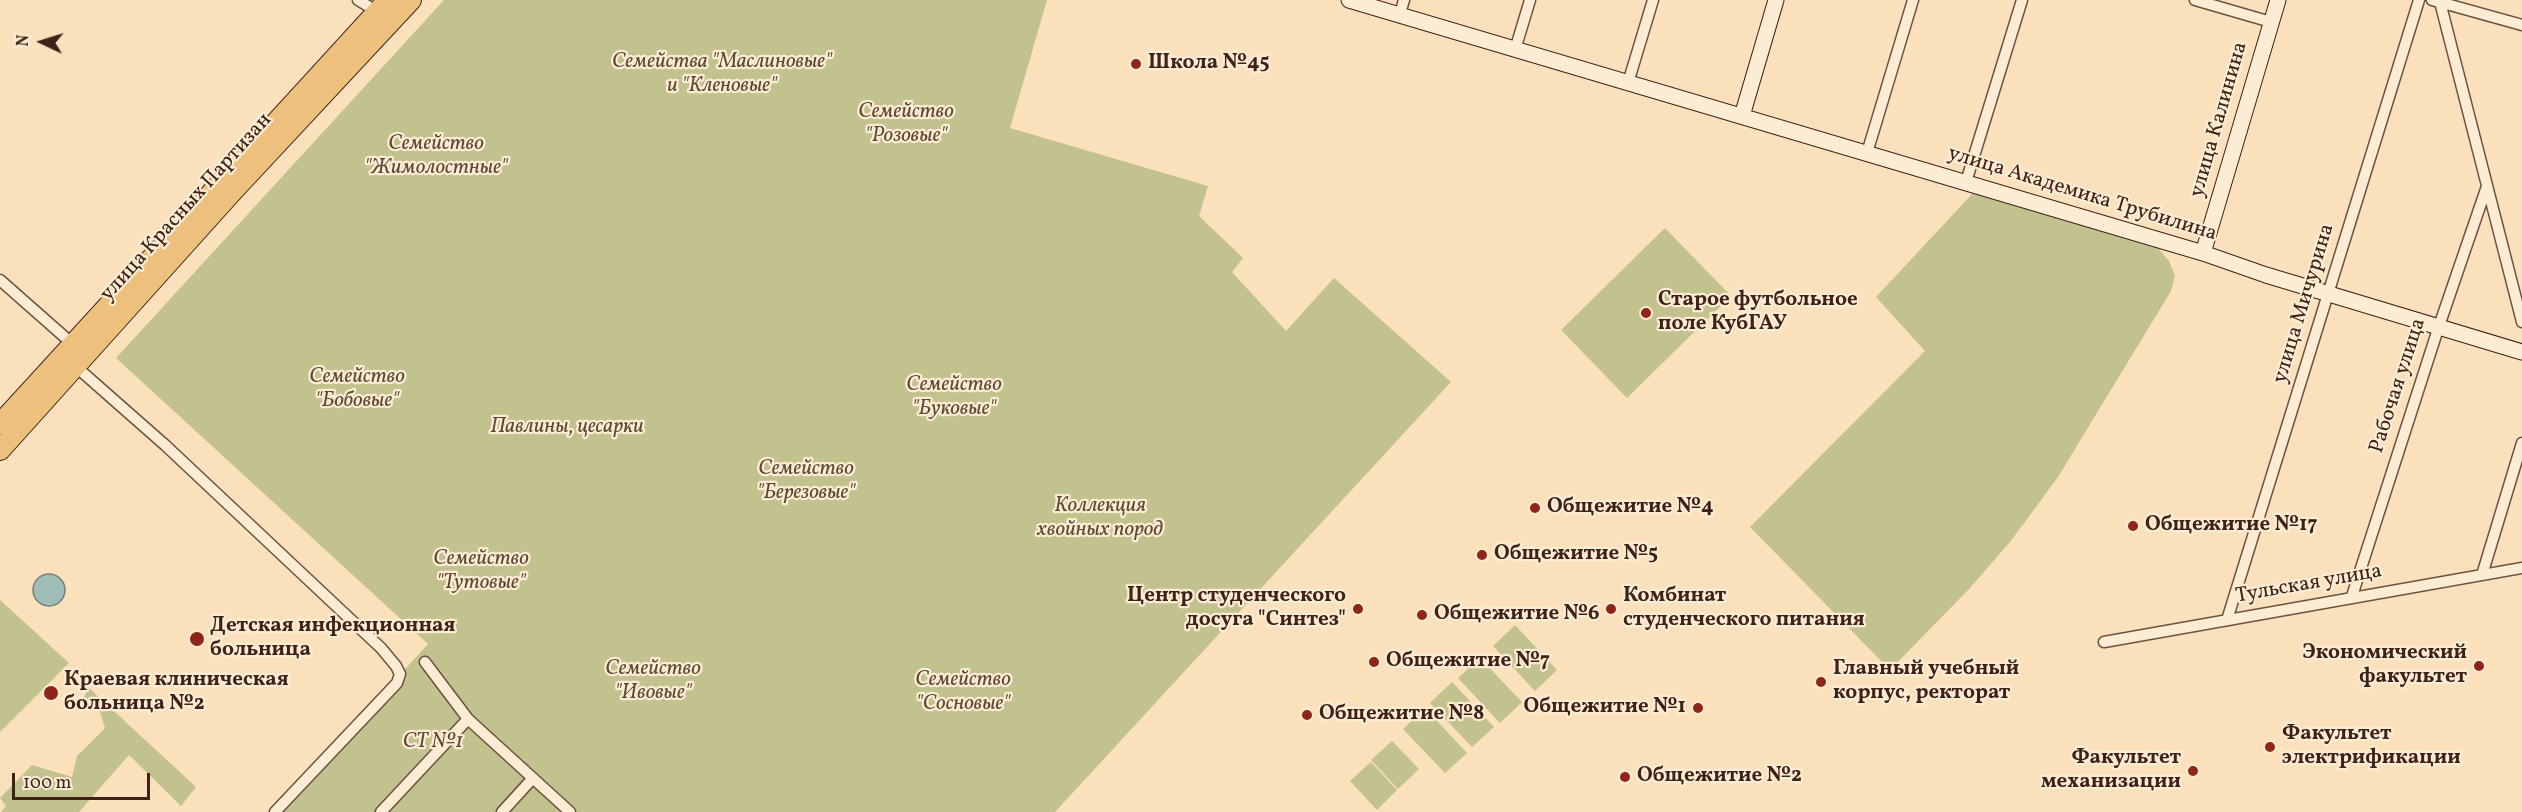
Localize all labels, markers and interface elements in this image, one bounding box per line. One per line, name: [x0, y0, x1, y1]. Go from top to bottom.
north arrow: [12, 12, 72, 72]
text: N: [13, 34, 35, 47]
street label: улица Калинина: [2186, 39, 2254, 201]
park label: Семейства "Маслиновые" и "Кленовые": [612, 50, 832, 100]
place label: Школа №45: [1148, 51, 1270, 77]
marker: Школа №45: [1129, 57, 1143, 71]
park label: Семейство "Розовые": [858, 100, 954, 150]
street label: улица Красных Партизан: [96, 109, 278, 307]
park label: Семейство "Жимолостные": [364, 132, 508, 182]
street label: улица Академика Трубилина: [1944, 142, 2220, 248]
street label: улица Мичурина: [2269, 221, 2341, 387]
place label: Старое футбольное поле КубГАУ: [1658, 288, 1858, 338]
marker: Старое футбольное поле КубГАУ: [1639, 306, 1653, 320]
street label: Рабочая улица: [2365, 315, 2433, 457]
park label: Семейство "Бобовые": [309, 365, 405, 415]
park label: Семейство "Буковые": [906, 373, 1002, 423]
park label: Павлины, цесарки: [490, 415, 644, 441]
park label: Семейство "Березовые": [757, 457, 855, 507]
park label: Коллекция хвойных пород: [1037, 494, 1163, 544]
place label: Общежитие №4: [1547, 495, 1714, 521]
marker: Общежитие №4: [1528, 501, 1542, 515]
place label: Общежитие №17: [2145, 513, 2318, 539]
marker: Общежитие №17: [2126, 519, 2140, 533]
place label: Общежитие №5: [1494, 542, 1658, 568]
park label: Семейство "Тутовые": [433, 547, 529, 597]
marker: Общежитие №5: [1475, 548, 1489, 562]
street label: Тульская улица: [2234, 560, 2384, 610]
place label: Центр студенческого досуга "Синтез": [1127, 584, 1346, 634]
place label: Комбинат студенческого питания: [1623, 584, 1865, 634]
marker: Центр студенческого досуга "Синтез": [1351, 602, 1365, 616]
place label: Общежитие №6: [1434, 602, 1600, 628]
marker: Комбинат студенческого питания: [1604, 602, 1618, 616]
marker: Общежитие №6: [1415, 608, 1429, 622]
place label: Детская инфекционная больница: [210, 614, 455, 664]
marker: Детская инфекционная больница: [188, 630, 206, 648]
place label: Экономический факультет: [2302, 641, 2467, 691]
place label: Общежитие №7: [1386, 649, 1550, 675]
marker: Общежитие №7: [1367, 655, 1381, 669]
park label: Семейство "Ивовые": [605, 657, 701, 707]
place label: Главный учебный корпус, ректорат: [1833, 657, 2019, 707]
marker: Экономический факультет: [2472, 659, 2486, 673]
place label: Краевая клиническая больница №2: [64, 668, 289, 718]
park label: Семейство "Сосновые": [915, 668, 1011, 718]
marker: Главный учебный корпус, ректорат: [1814, 675, 1828, 689]
marker: Краевая клиническая больница №2: [42, 684, 60, 702]
place label: Общежитие №1: [1523, 695, 1686, 721]
marker: Общежитие №1: [1691, 701, 1705, 715]
place label: Общежитие №8: [1319, 702, 1485, 728]
marker: Общежитие №8: [1300, 708, 1314, 722]
place label: Факультет электрификации: [2282, 722, 2461, 772]
park label: СТ №1: [403, 730, 463, 756]
marker: Факультет электрификации: [2263, 740, 2277, 754]
place label: Факультет механизации: [2041, 746, 2181, 796]
scale bar: [15, 761, 153, 799]
place label: Общежитие №2: [1637, 764, 1802, 790]
marker: Факультет механизации: [2186, 764, 2200, 778]
marker: Общежитие №2: [1618, 770, 1632, 784]
text: 100 m: [23, 771, 72, 796]

